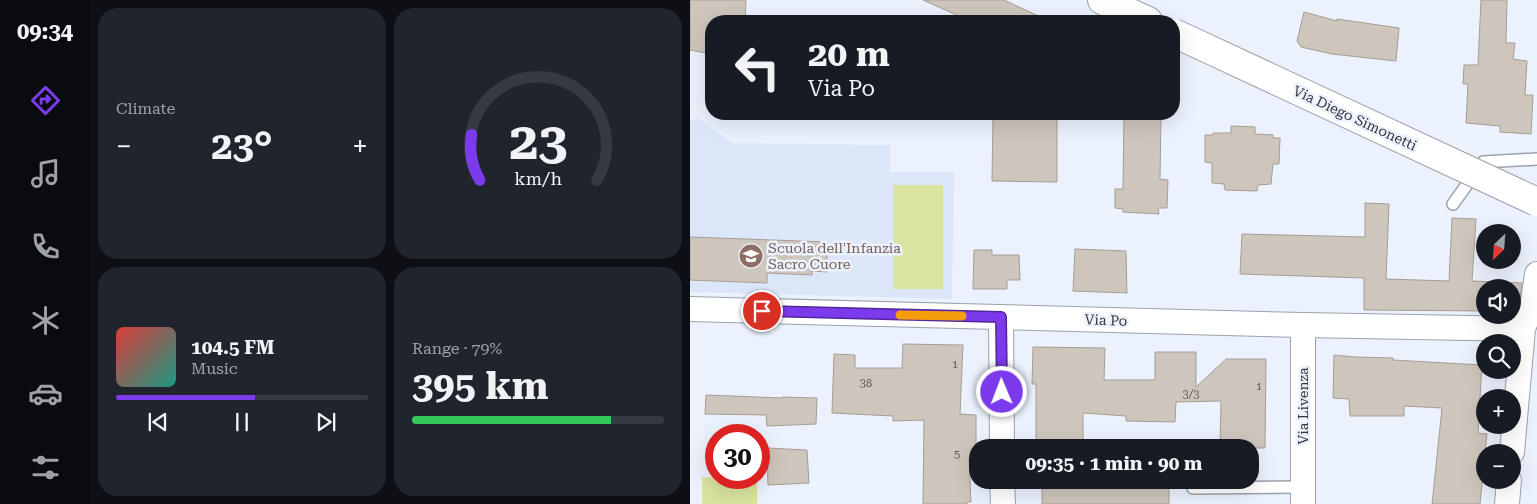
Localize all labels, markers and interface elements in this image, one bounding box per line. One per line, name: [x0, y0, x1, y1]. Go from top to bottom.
text: 09:34: [17, 19, 73, 44]
text: 20 m: [808, 34, 890, 75]
icon: left: [725, 35, 790, 100]
text: Via Po: [808, 76, 875, 101]
street label: Via Diego Simonetti: [1291, 82, 1420, 154]
icon: directions: [28, 83, 63, 118]
text: Climate: [116, 99, 175, 118]
text: 23: [509, 111, 567, 172]
text: 23°: [211, 124, 273, 168]
text: −: [116, 130, 132, 163]
text: +: [352, 130, 368, 163]
icon: music: [28, 156, 63, 191]
text: km/h: [514, 168, 562, 189]
north arrow: [1476, 224, 1521, 269]
map controls: [1476, 224, 1521, 489]
icon: phone: [28, 229, 63, 264]
place label: Scuola dell'Infanzia Sacro Cuore: [768, 240, 901, 272]
school or university icon: Scuola dell'Infanzia Sacro Cuore: [738, 243, 764, 269]
button: sound: [1476, 279, 1521, 324]
pin: [741, 290, 783, 332]
icon: arrive: [748, 297, 776, 325]
icon: climate: [28, 303, 63, 338]
street label: Via Po: [1084, 311, 1128, 329]
button: search: [1476, 334, 1521, 379]
text: 104.5 FM: [191, 336, 274, 359]
text: Range · 79%: [412, 339, 502, 358]
house number: 1: [952, 358, 958, 371]
text: Music: [191, 359, 238, 378]
text: 395 km: [412, 364, 548, 408]
position arrow: [975, 365, 1027, 417]
street label: Via Livenza: [1295, 367, 1311, 445]
icon: car: [28, 376, 63, 411]
house number: 38: [860, 377, 872, 390]
house number: 1: [1256, 380, 1262, 393]
house number: 3/3: [1183, 388, 1199, 401]
button: +: [1476, 389, 1521, 434]
icon: previous: [144, 408, 172, 436]
icon: pause: [228, 408, 256, 436]
icon: next: [312, 408, 340, 436]
speed limit sign: 30: [705, 424, 770, 489]
button: −: [1476, 444, 1521, 489]
house number: 5: [954, 448, 960, 461]
icon: filters: [28, 450, 63, 485]
text: 09:35 · 1 min · 90 m: [1026, 452, 1202, 475]

